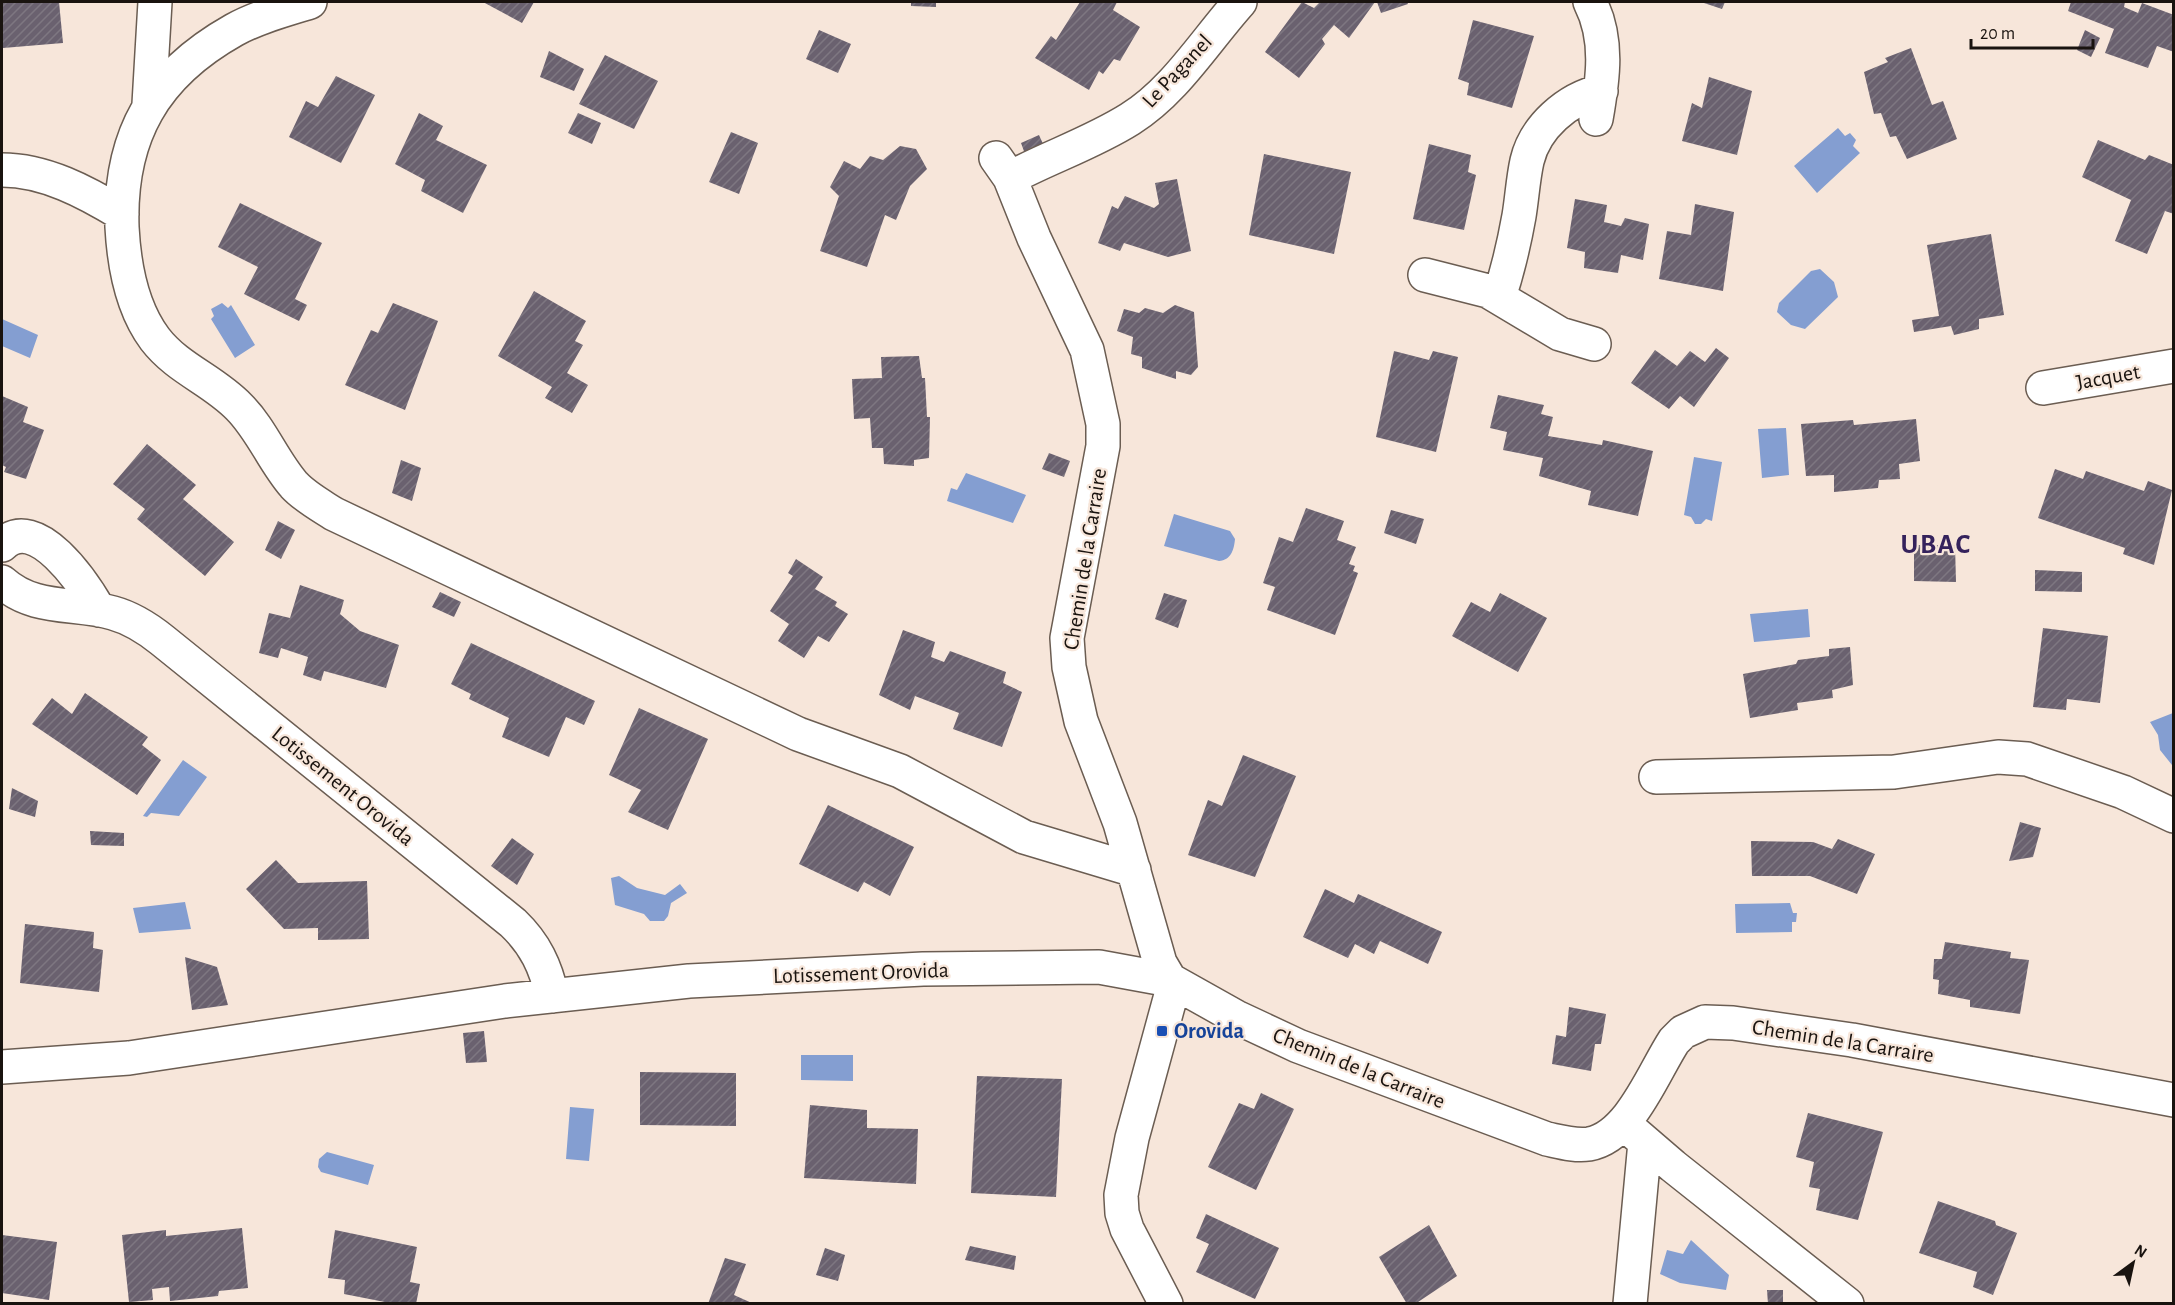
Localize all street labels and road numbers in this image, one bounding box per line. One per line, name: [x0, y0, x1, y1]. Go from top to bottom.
street label: Le Paganel: [1138, 30, 1216, 112]
street label: Jacquet: [2074, 361, 2142, 393]
street label: Chemin de la Carraire: [1060, 467, 1110, 651]
street label: Lotissement Orovida: [268, 722, 418, 850]
street label: Lotissement Orovida: [773, 959, 949, 987]
street label: Chemin de la Carraire: [1751, 1016, 1935, 1066]
street label: Chemin de la Carraire: [1270, 1023, 1448, 1113]

